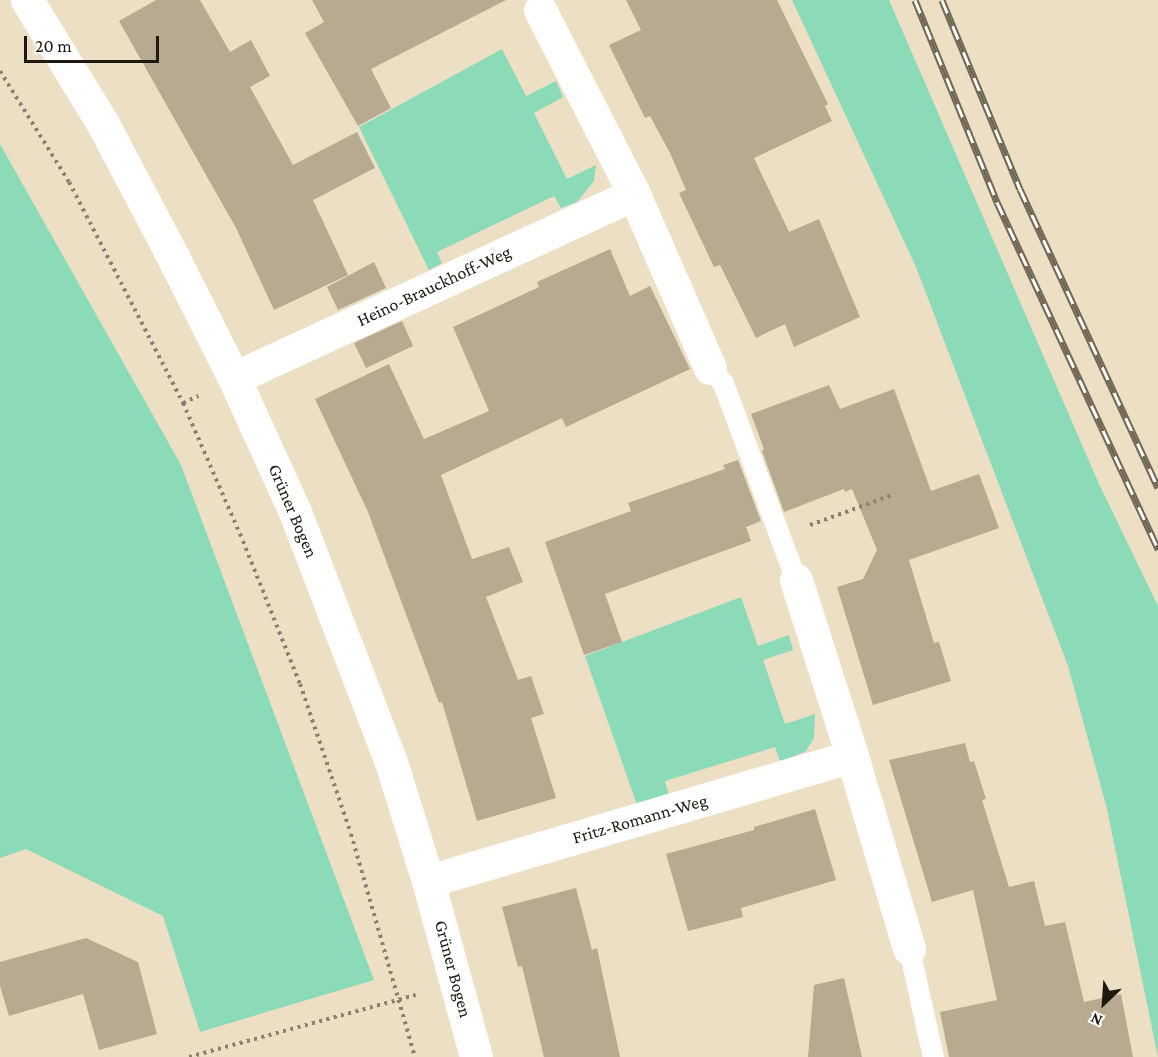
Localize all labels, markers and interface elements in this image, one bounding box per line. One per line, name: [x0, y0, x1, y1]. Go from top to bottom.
scale bar: [27, 24, 162, 62]
text: 20 m: [35, 36, 72, 56]
street label: Heino-Brauckhoff-Weg: [354, 241, 514, 331]
street label: Grüner Bogen: [264, 461, 322, 561]
street label: Fritz-Romann-Weg: [570, 789, 710, 849]
street label: Grüner Bogen: [430, 918, 476, 1020]
north arrow: [1074, 973, 1134, 1033]
text: N: [1088, 1010, 1105, 1030]

